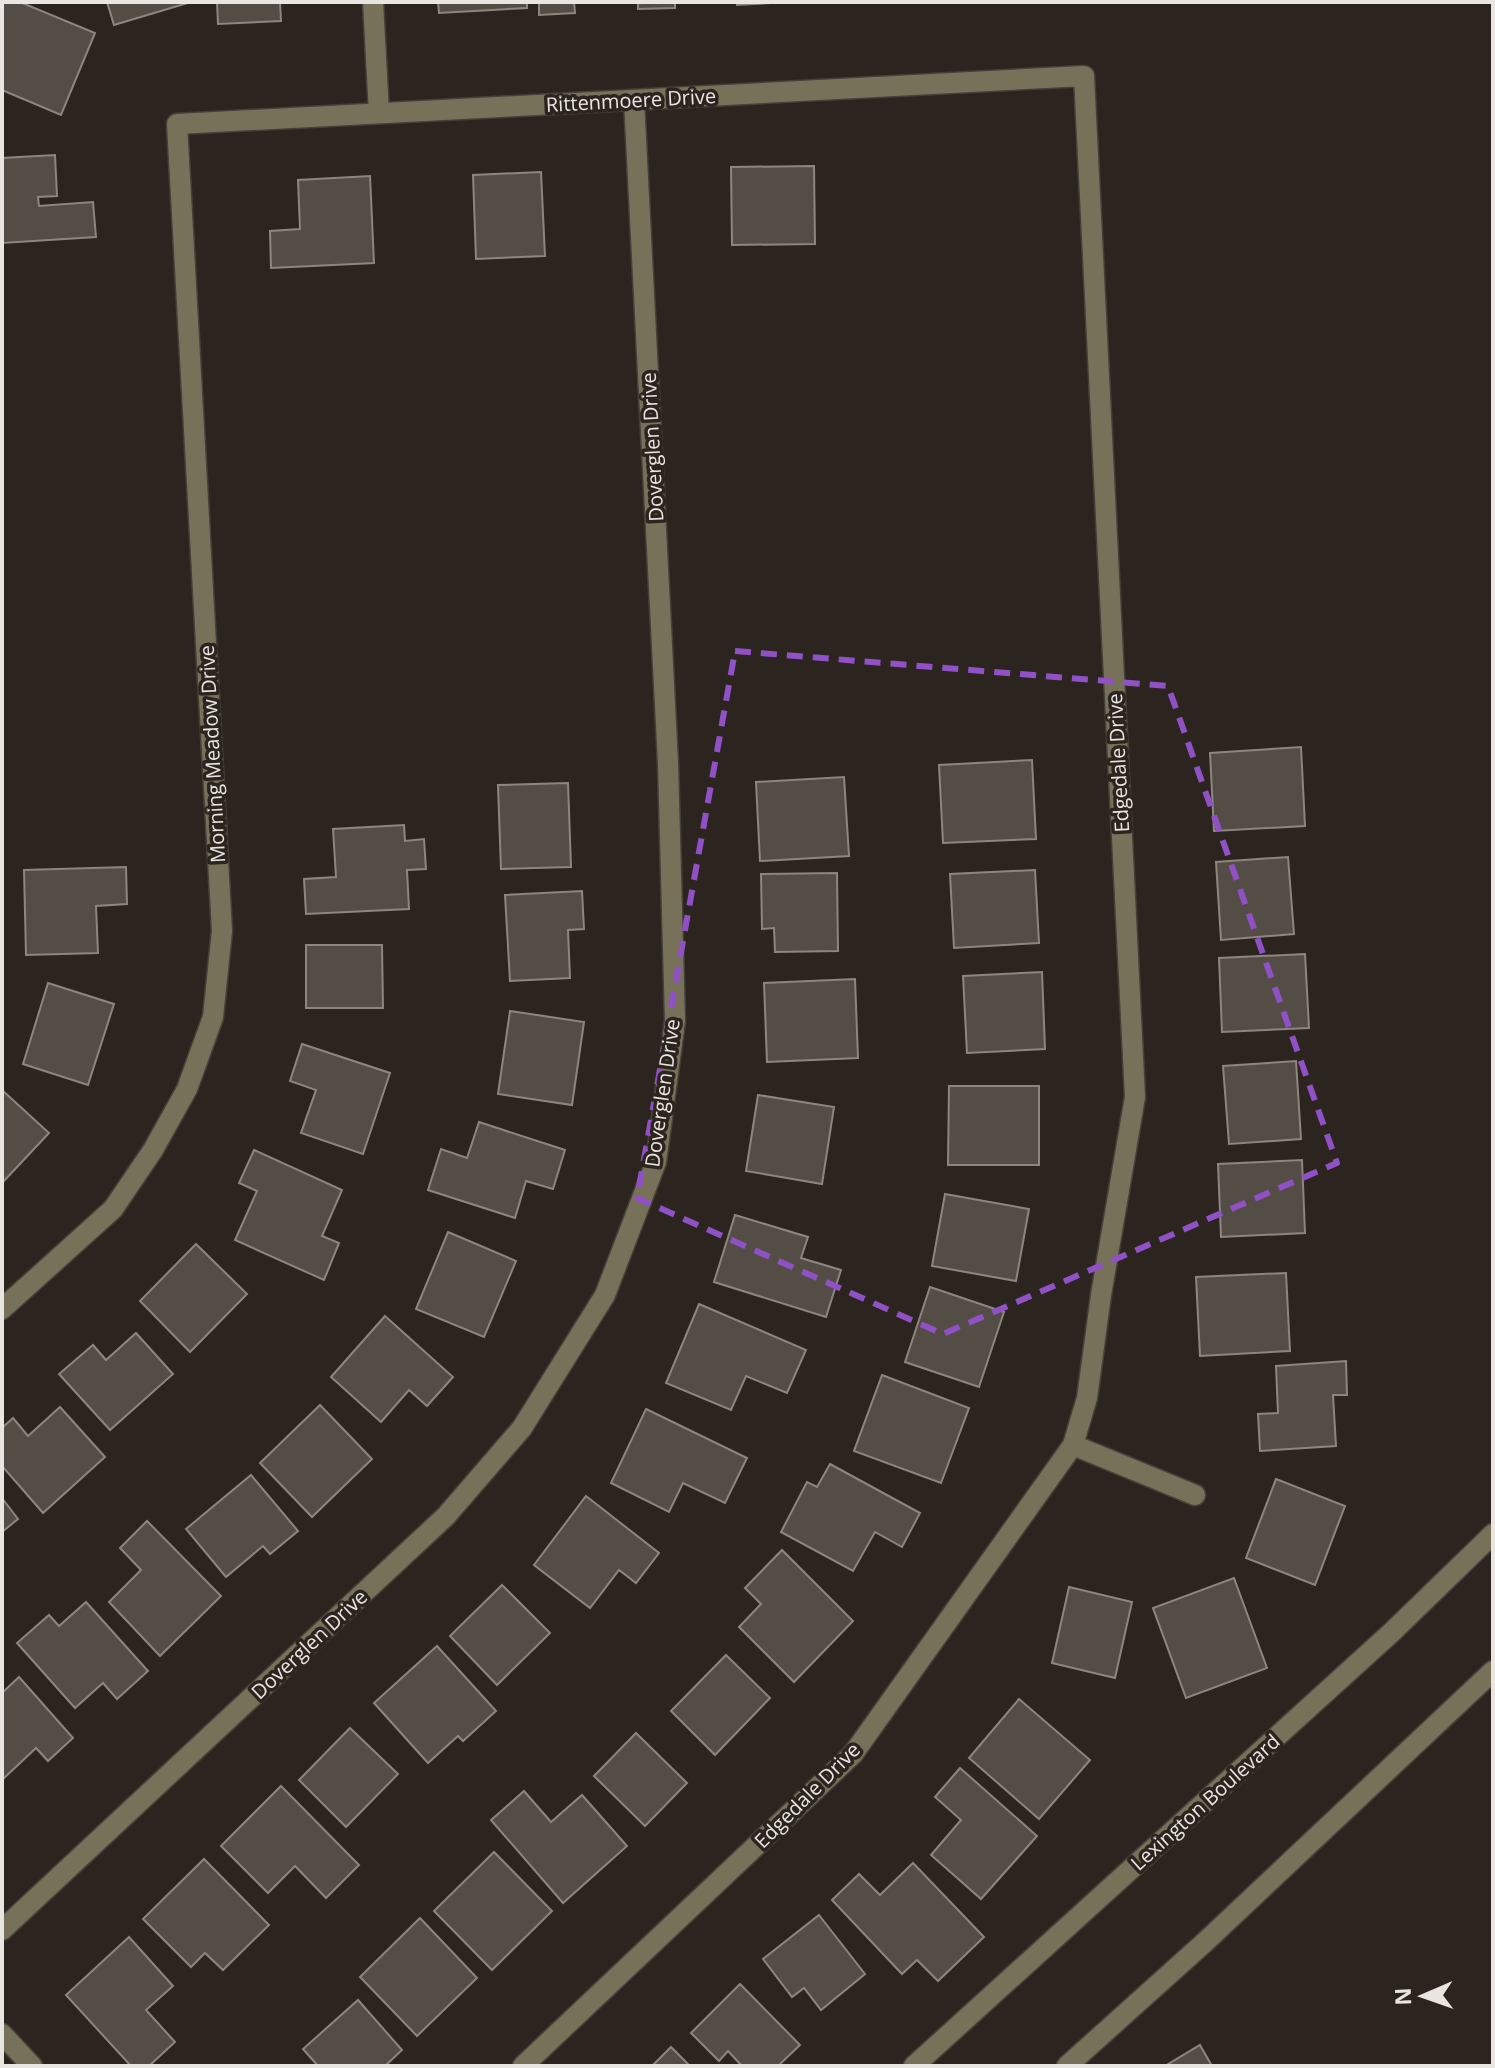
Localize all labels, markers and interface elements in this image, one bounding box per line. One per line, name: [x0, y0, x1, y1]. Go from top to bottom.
street label: Rittenmoere Drive: [545, 82, 717, 118]
street label: Doverglen Drive: [635, 372, 669, 522]
street label: Morning Meadow Drive: [193, 644, 231, 864]
street label: Edgedale Drive: [1101, 693, 1135, 833]
street label: Doverglen Drive: [638, 1017, 686, 1169]
street label: Doverglen Drive: [245, 1583, 373, 1705]
street label: Lexington Boulevard: [1125, 1728, 1285, 1876]
street label: Edgedale Drive: [748, 1736, 866, 1854]
north arrow: [1383, 1956, 1463, 2036]
text: N: [1387, 1987, 1417, 2006]

